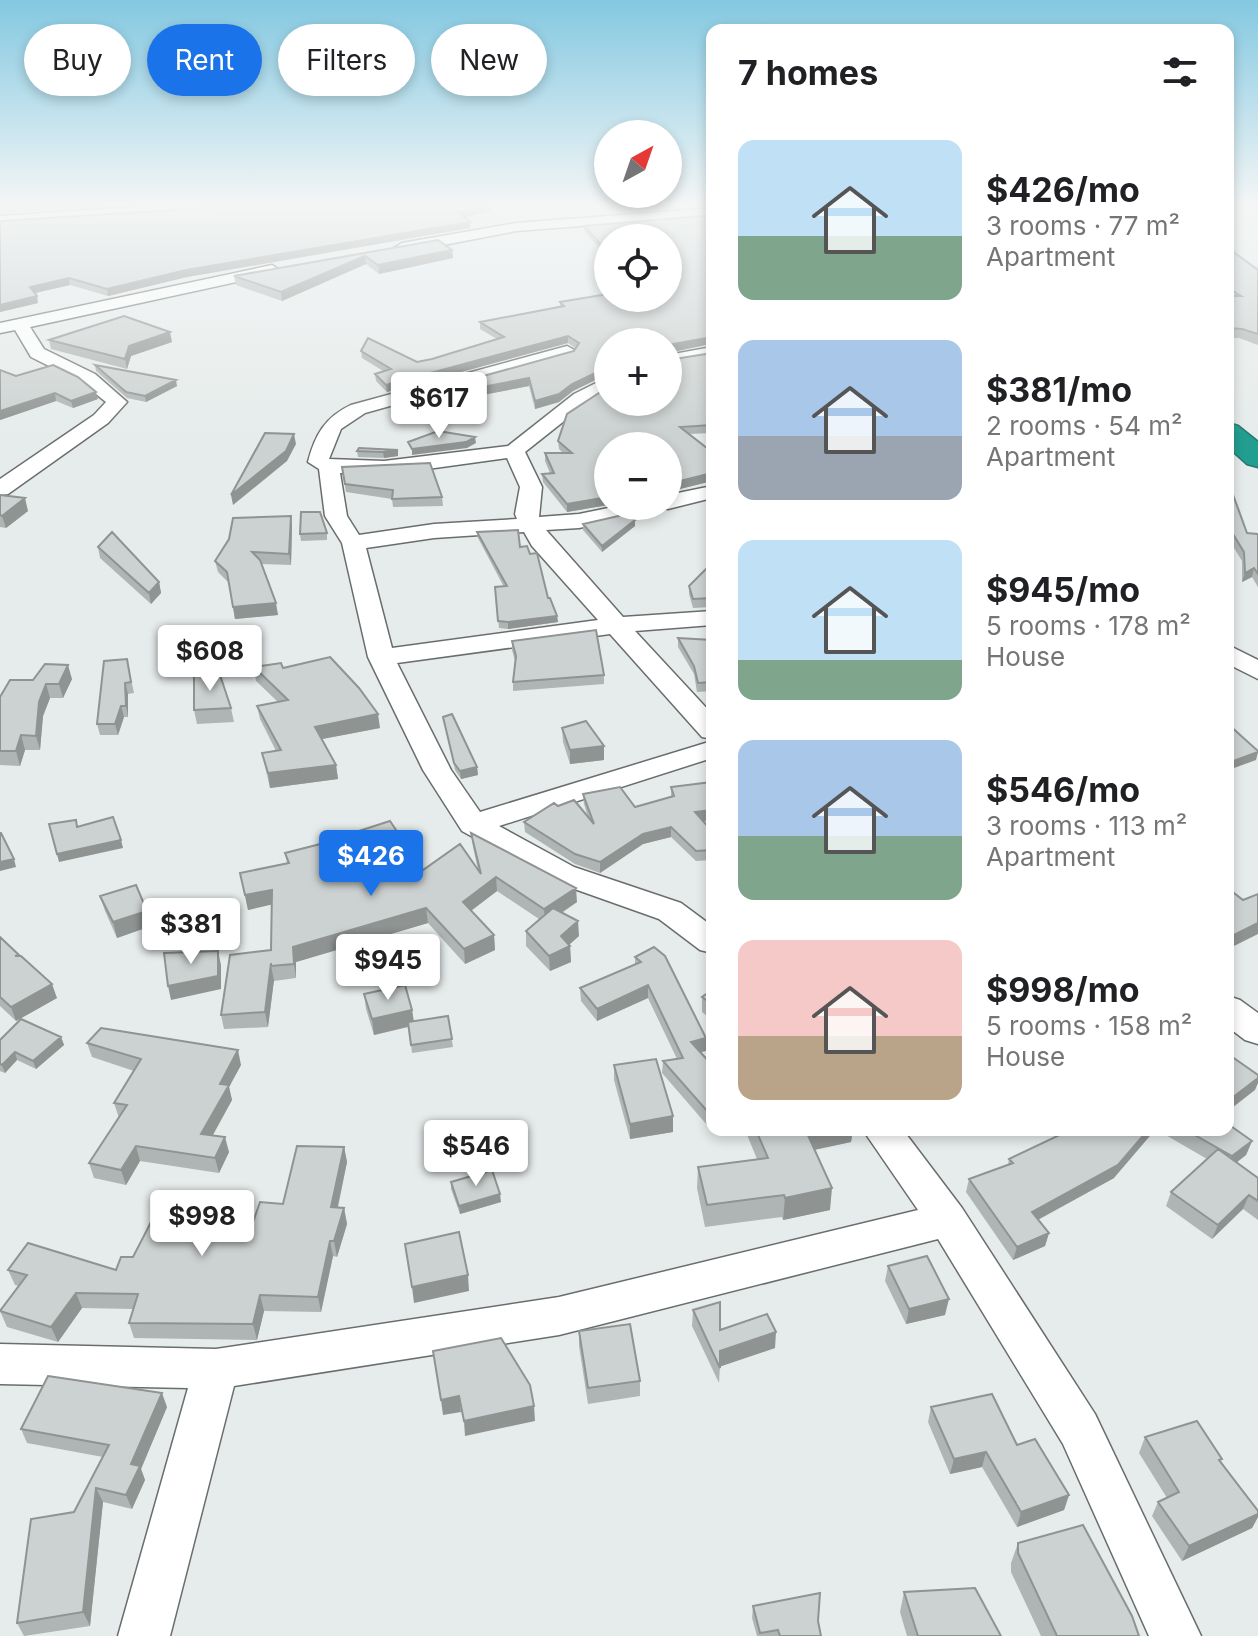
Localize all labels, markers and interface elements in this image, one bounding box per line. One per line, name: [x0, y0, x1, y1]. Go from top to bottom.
chip: Buy: [24, 24, 131, 96]
chip: Rent: [147, 24, 262, 96]
chip: Filters: [278, 24, 415, 96]
chip: New: [431, 24, 547, 96]
icon: filters: [1158, 50, 1202, 94]
text: 7 homes: [738, 52, 878, 93]
north arrow: [594, 120, 682, 208]
map controls: [594, 120, 682, 520]
text: $426/mo: [986, 169, 1140, 210]
icon: home: [802, 172, 898, 268]
text: 3 rooms · 77 m²: [986, 210, 1180, 241]
button: locate: [594, 224, 682, 312]
text: Apartment: [986, 241, 1115, 272]
button: +: [594, 328, 682, 416]
text: $381/mo: [986, 369, 1132, 410]
pin: $617: [392, 372, 486, 440]
icon: home: [802, 372, 898, 468]
text: $617: [409, 382, 469, 413]
text: 2 rooms · 54 m²: [986, 410, 1183, 441]
button: −: [594, 432, 682, 520]
text: Apartment: [986, 441, 1115, 472]
text: $945/mo: [986, 569, 1140, 610]
icon: home: [802, 572, 898, 668]
text: 5 rooms · 178 m²: [986, 610, 1191, 641]
pin: $608: [163, 625, 257, 693]
text: $608: [176, 635, 244, 666]
text: House: [986, 641, 1065, 672]
text: $546/mo: [986, 769, 1140, 810]
icon: home: [802, 772, 898, 868]
text: 3 rooms · 113 m²: [986, 810, 1187, 841]
pin: $426: [324, 830, 418, 898]
text: $426: [337, 840, 405, 871]
text: Apartment: [986, 841, 1115, 872]
pin: $381: [144, 898, 238, 966]
text: $381: [160, 908, 222, 939]
pin: $945: [341, 934, 435, 1002]
text: $945: [354, 944, 422, 975]
text: $998/mo: [986, 969, 1140, 1010]
icon: home: [802, 972, 898, 1068]
text: 5 rooms · 158 m²: [986, 1010, 1192, 1041]
text: House: [986, 1041, 1065, 1072]
pin: $546: [429, 1120, 523, 1188]
text: $546: [442, 1130, 510, 1161]
pin: $998: [155, 1190, 249, 1258]
text: $998: [168, 1200, 236, 1231]

